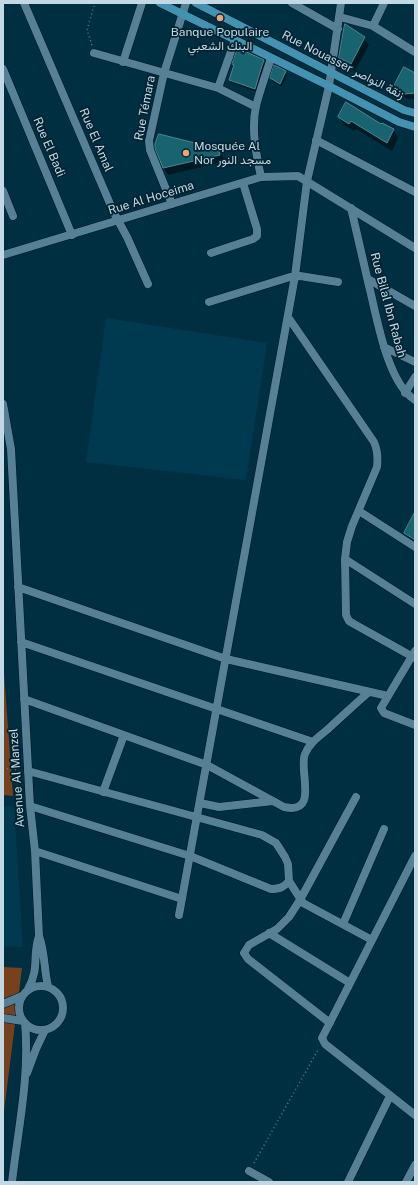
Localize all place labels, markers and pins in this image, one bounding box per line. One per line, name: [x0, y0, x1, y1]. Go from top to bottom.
marker: Banque Populaire البنك الشعبي: [215, 13, 225, 23]
place label: Banque Populaire البنك الشعبي: [171, 25, 269, 53]
place label: Mosquée Al Nor مسجد النور: [194, 139, 271, 167]
marker: Mosquée Al Nor مسجد النور: [181, 148, 191, 158]

